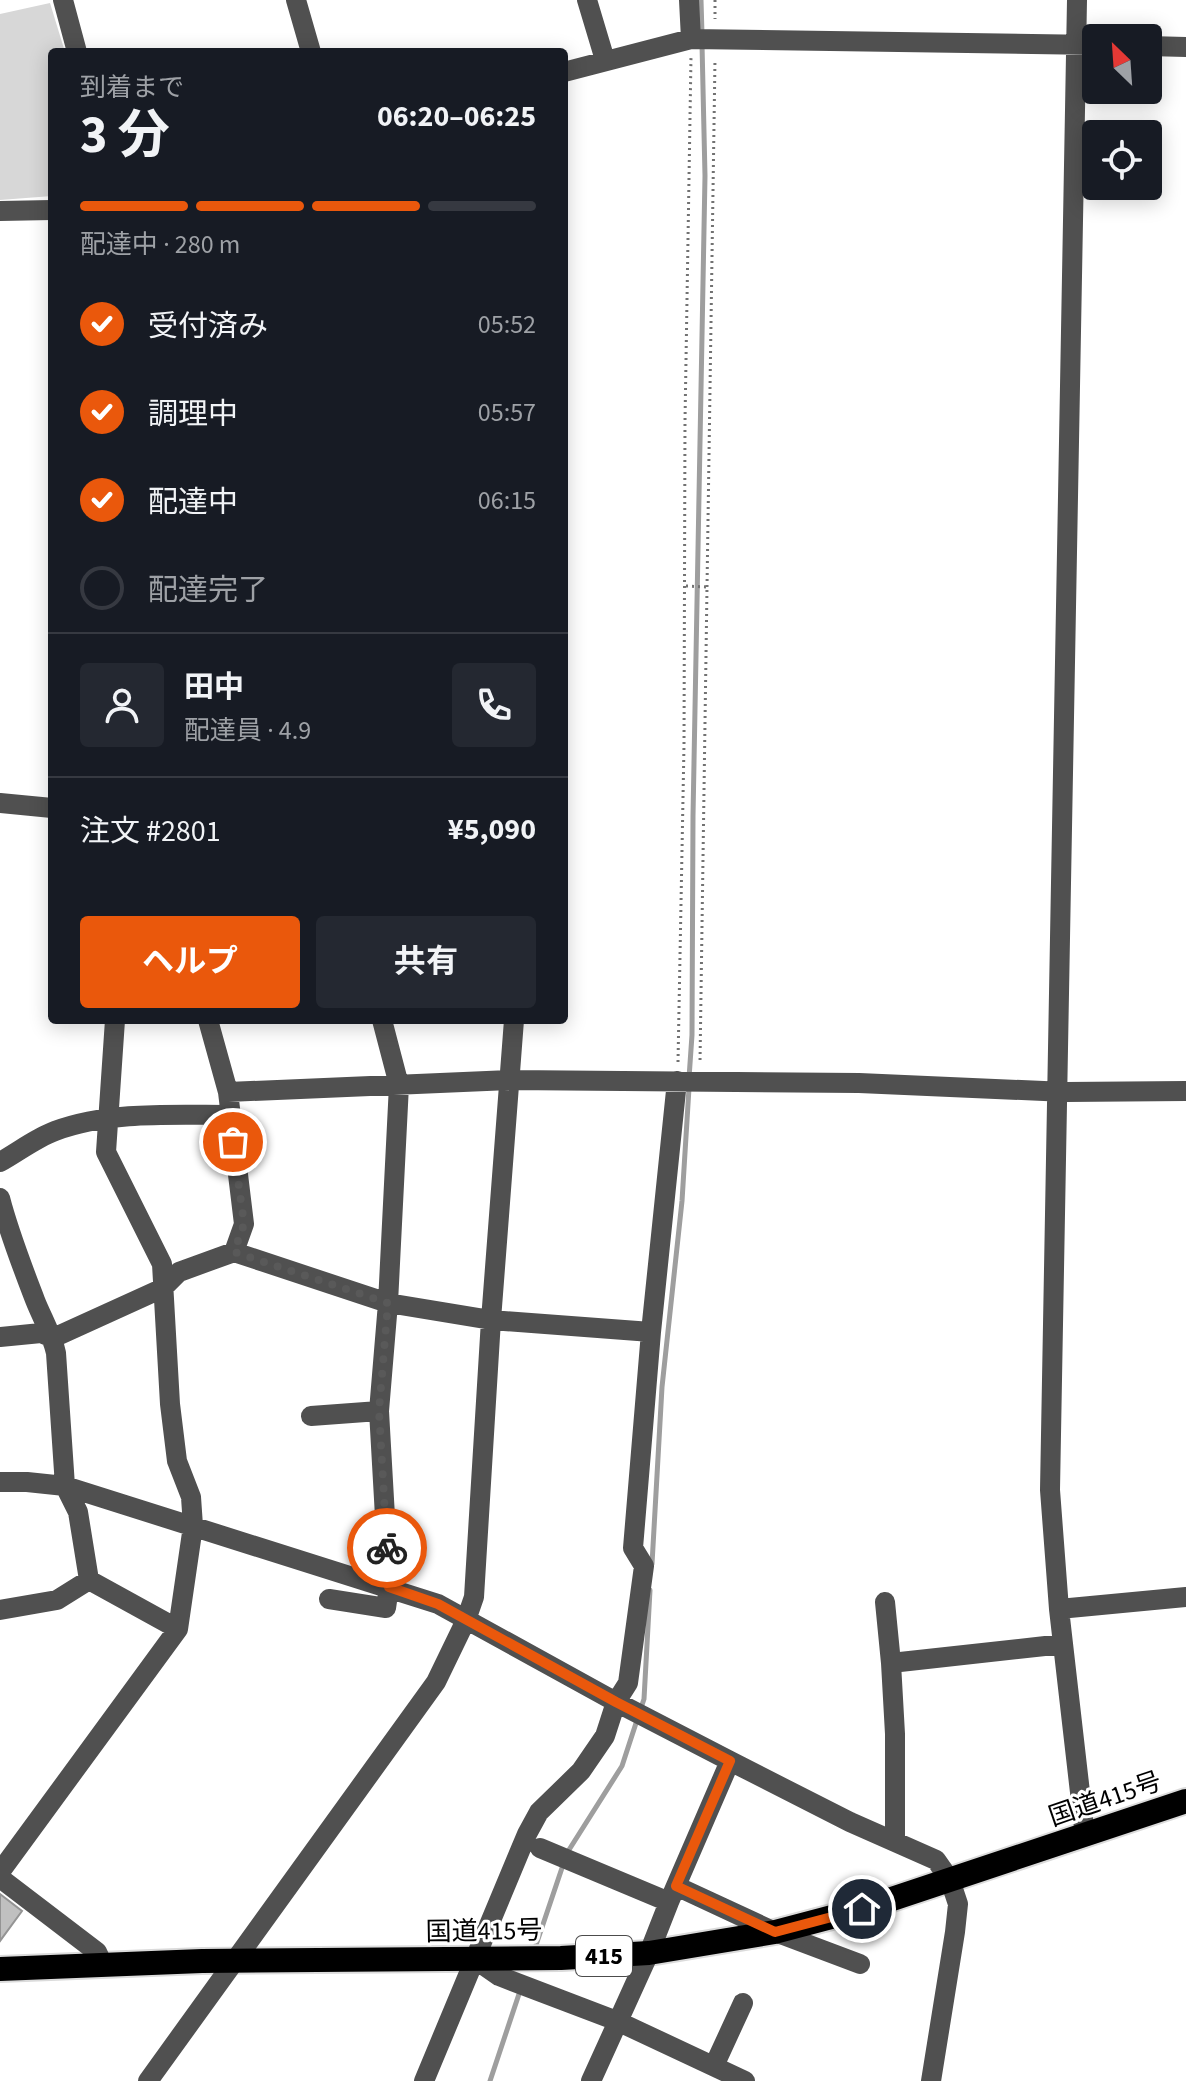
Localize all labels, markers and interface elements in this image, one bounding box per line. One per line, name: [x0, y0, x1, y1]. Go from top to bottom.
north arrow: [1082, 24, 1162, 104]
map controls: [1082, 24, 1162, 200]
text: 到着まで: [80, 69, 184, 106]
text: 06:20–06:25: [377, 95, 536, 138]
text: 3 分: [80, 99, 170, 173]
button: locate: [1082, 120, 1162, 200]
text: 配達中 · 280 m: [80, 226, 240, 263]
icon: check: [80, 302, 124, 346]
text: 受付済み: [148, 305, 268, 348]
text: 05:52: [478, 306, 536, 343]
icon: check: [80, 390, 124, 434]
text: 調理中: [148, 393, 238, 436]
text: 05:57: [478, 394, 536, 431]
icon: check: [80, 478, 124, 522]
text: 配達中: [148, 481, 238, 524]
text: 06:15: [478, 482, 536, 519]
text: 配達完了: [148, 569, 268, 612]
button: person: [80, 663, 164, 747]
button: phone: [452, 663, 536, 747]
text: 田中: [184, 666, 244, 709]
text: 配達員 · 4.9: [184, 712, 311, 749]
text: ¥5,090: [448, 808, 536, 851]
text: 注文 #2801: [80, 810, 221, 853]
button: ヘルプ: [80, 916, 300, 1008]
button: 共有: [316, 916, 536, 1008]
pin: [199, 1108, 267, 1176]
icon: bag: [211, 1120, 255, 1164]
courier: [347, 1508, 427, 1588]
icon: bike: [365, 1526, 409, 1570]
street label: 国道415号: [1044, 1762, 1166, 1836]
pin: [828, 1875, 896, 1943]
icon: home: [840, 1887, 884, 1931]
street label: 国道415号: [425, 1911, 543, 1951]
road number: 415: [576, 1936, 632, 1976]

